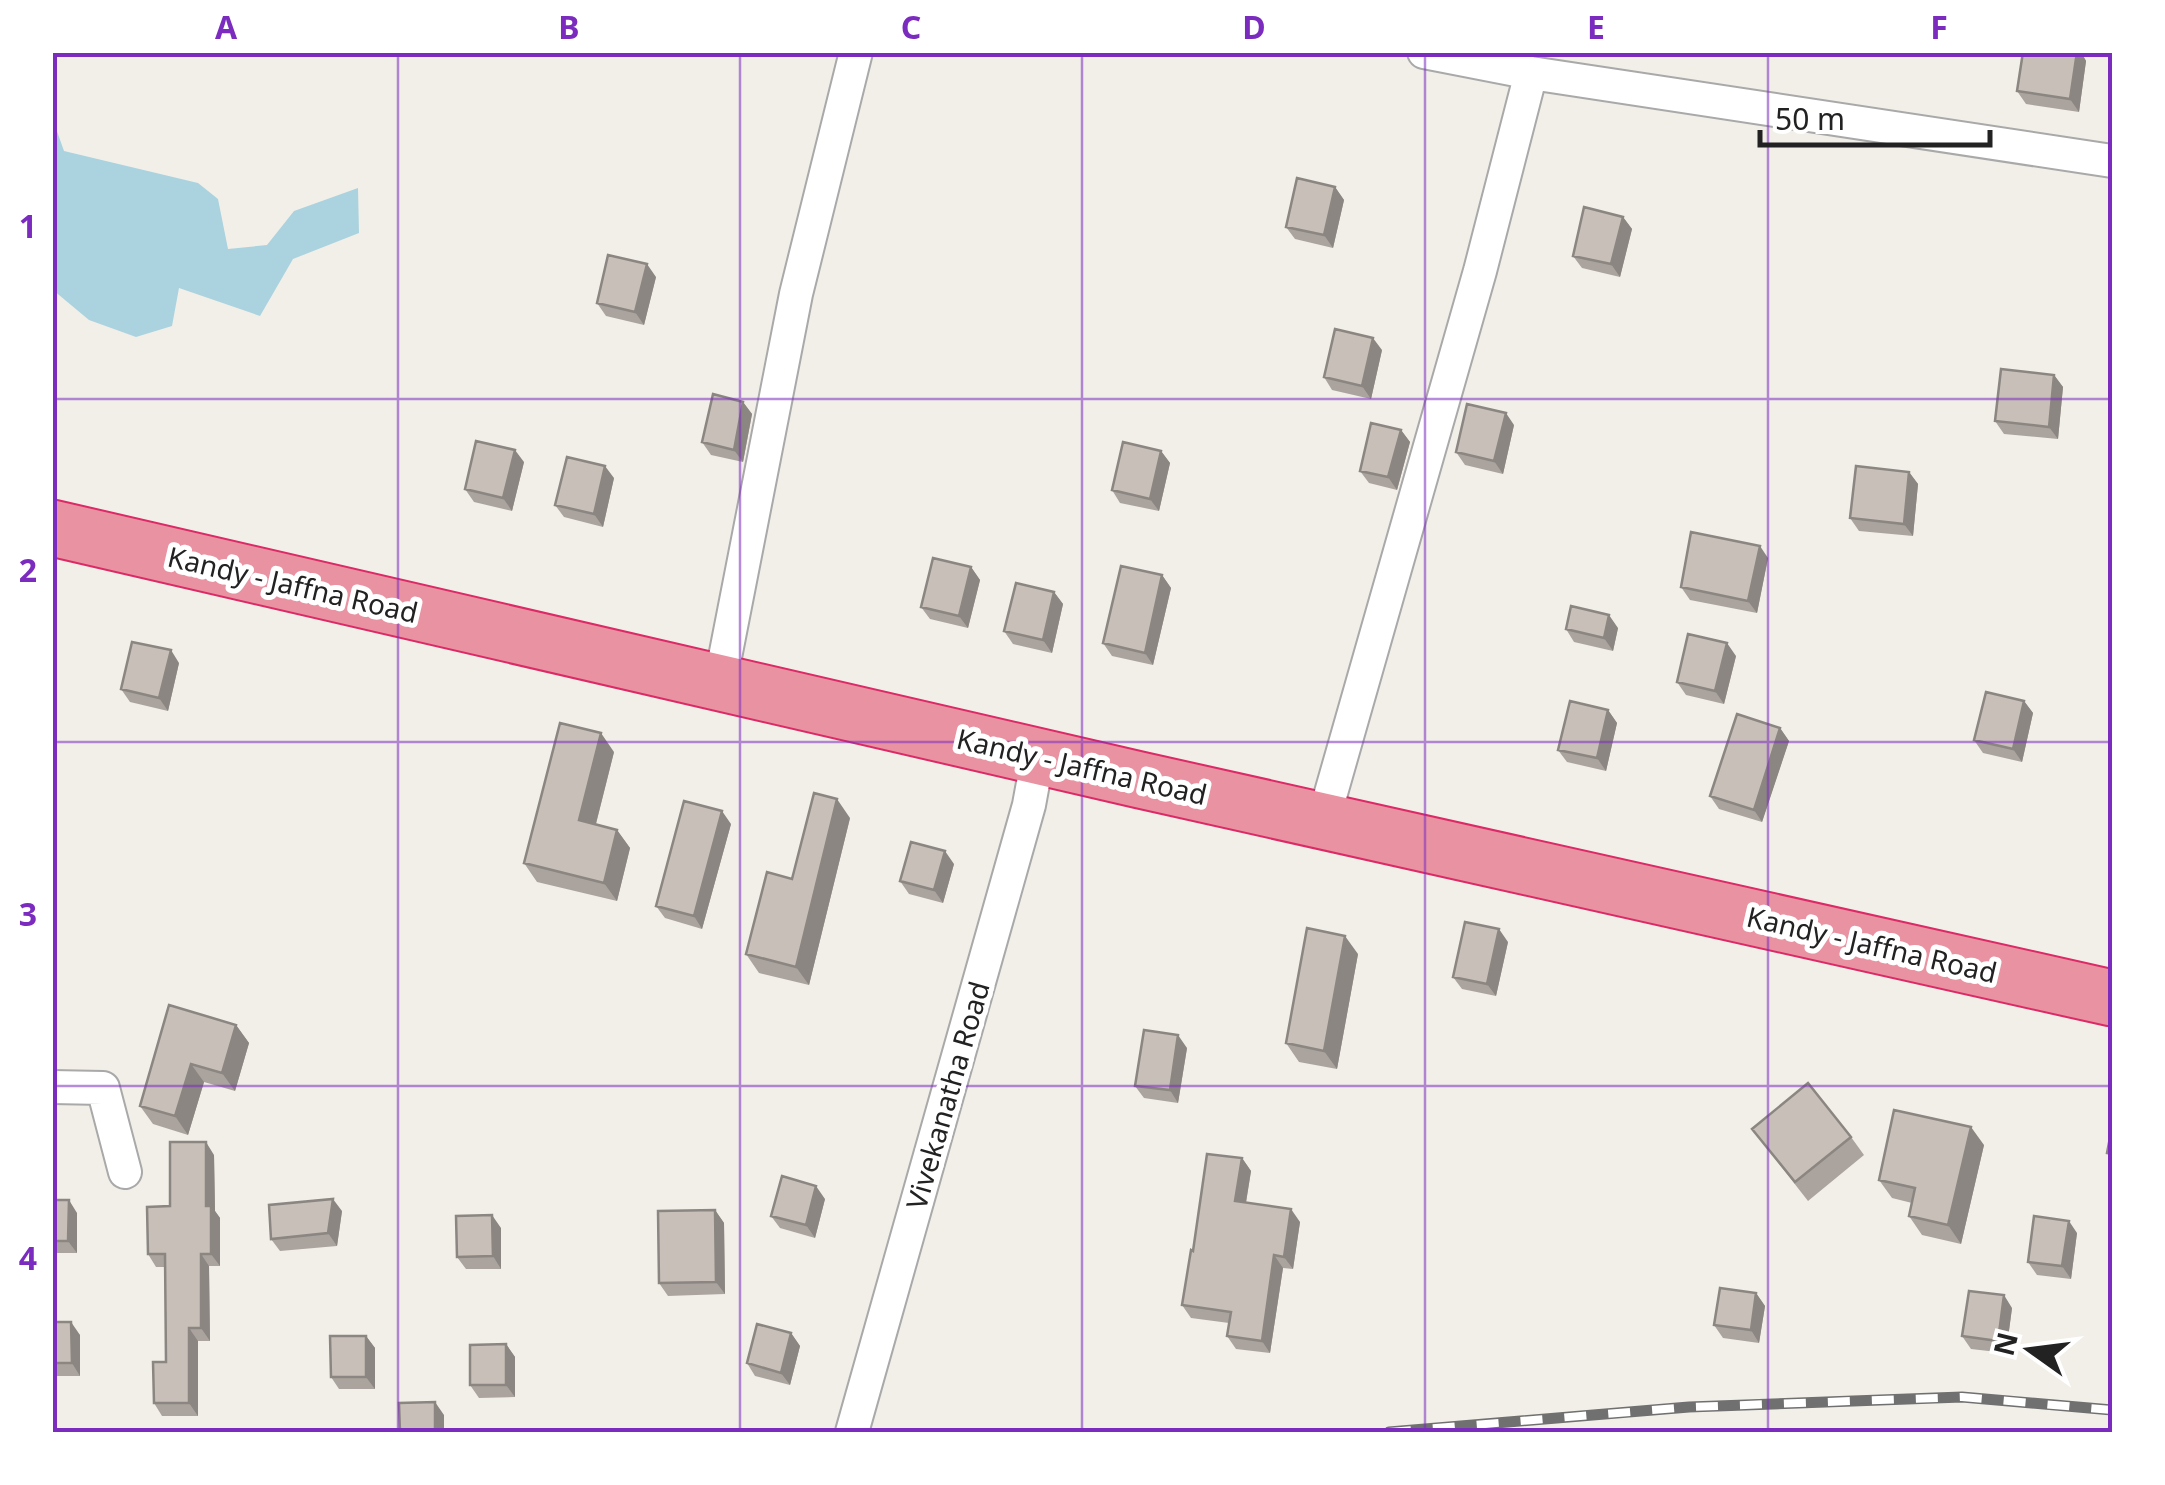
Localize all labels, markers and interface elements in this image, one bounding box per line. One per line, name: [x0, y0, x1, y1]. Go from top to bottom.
text: A: [215, 5, 238, 48]
text: B: [558, 5, 580, 48]
text: C: [901, 5, 921, 48]
text: D: [1242, 5, 1266, 48]
text: E: [1587, 5, 1605, 48]
text: F: [1930, 5, 1948, 48]
scale bar: [1760, 85, 1990, 147]
text: 50 m: [1775, 98, 1845, 139]
text: 1: [19, 204, 37, 247]
street label: Kandy - Jaffna Road: [164, 537, 422, 631]
text: 2: [19, 548, 37, 591]
street label: Kandy - Jaffna Road: [953, 719, 1211, 813]
text: 3: [19, 892, 37, 935]
street label: Kandy - Jaffna Road: [1743, 897, 2001, 991]
street label: Vivekanatha Road: [896, 977, 998, 1213]
text: 4: [19, 1236, 37, 1279]
north arrow: [1980, 1300, 2080, 1400]
text: N: [1984, 1328, 2026, 1359]

